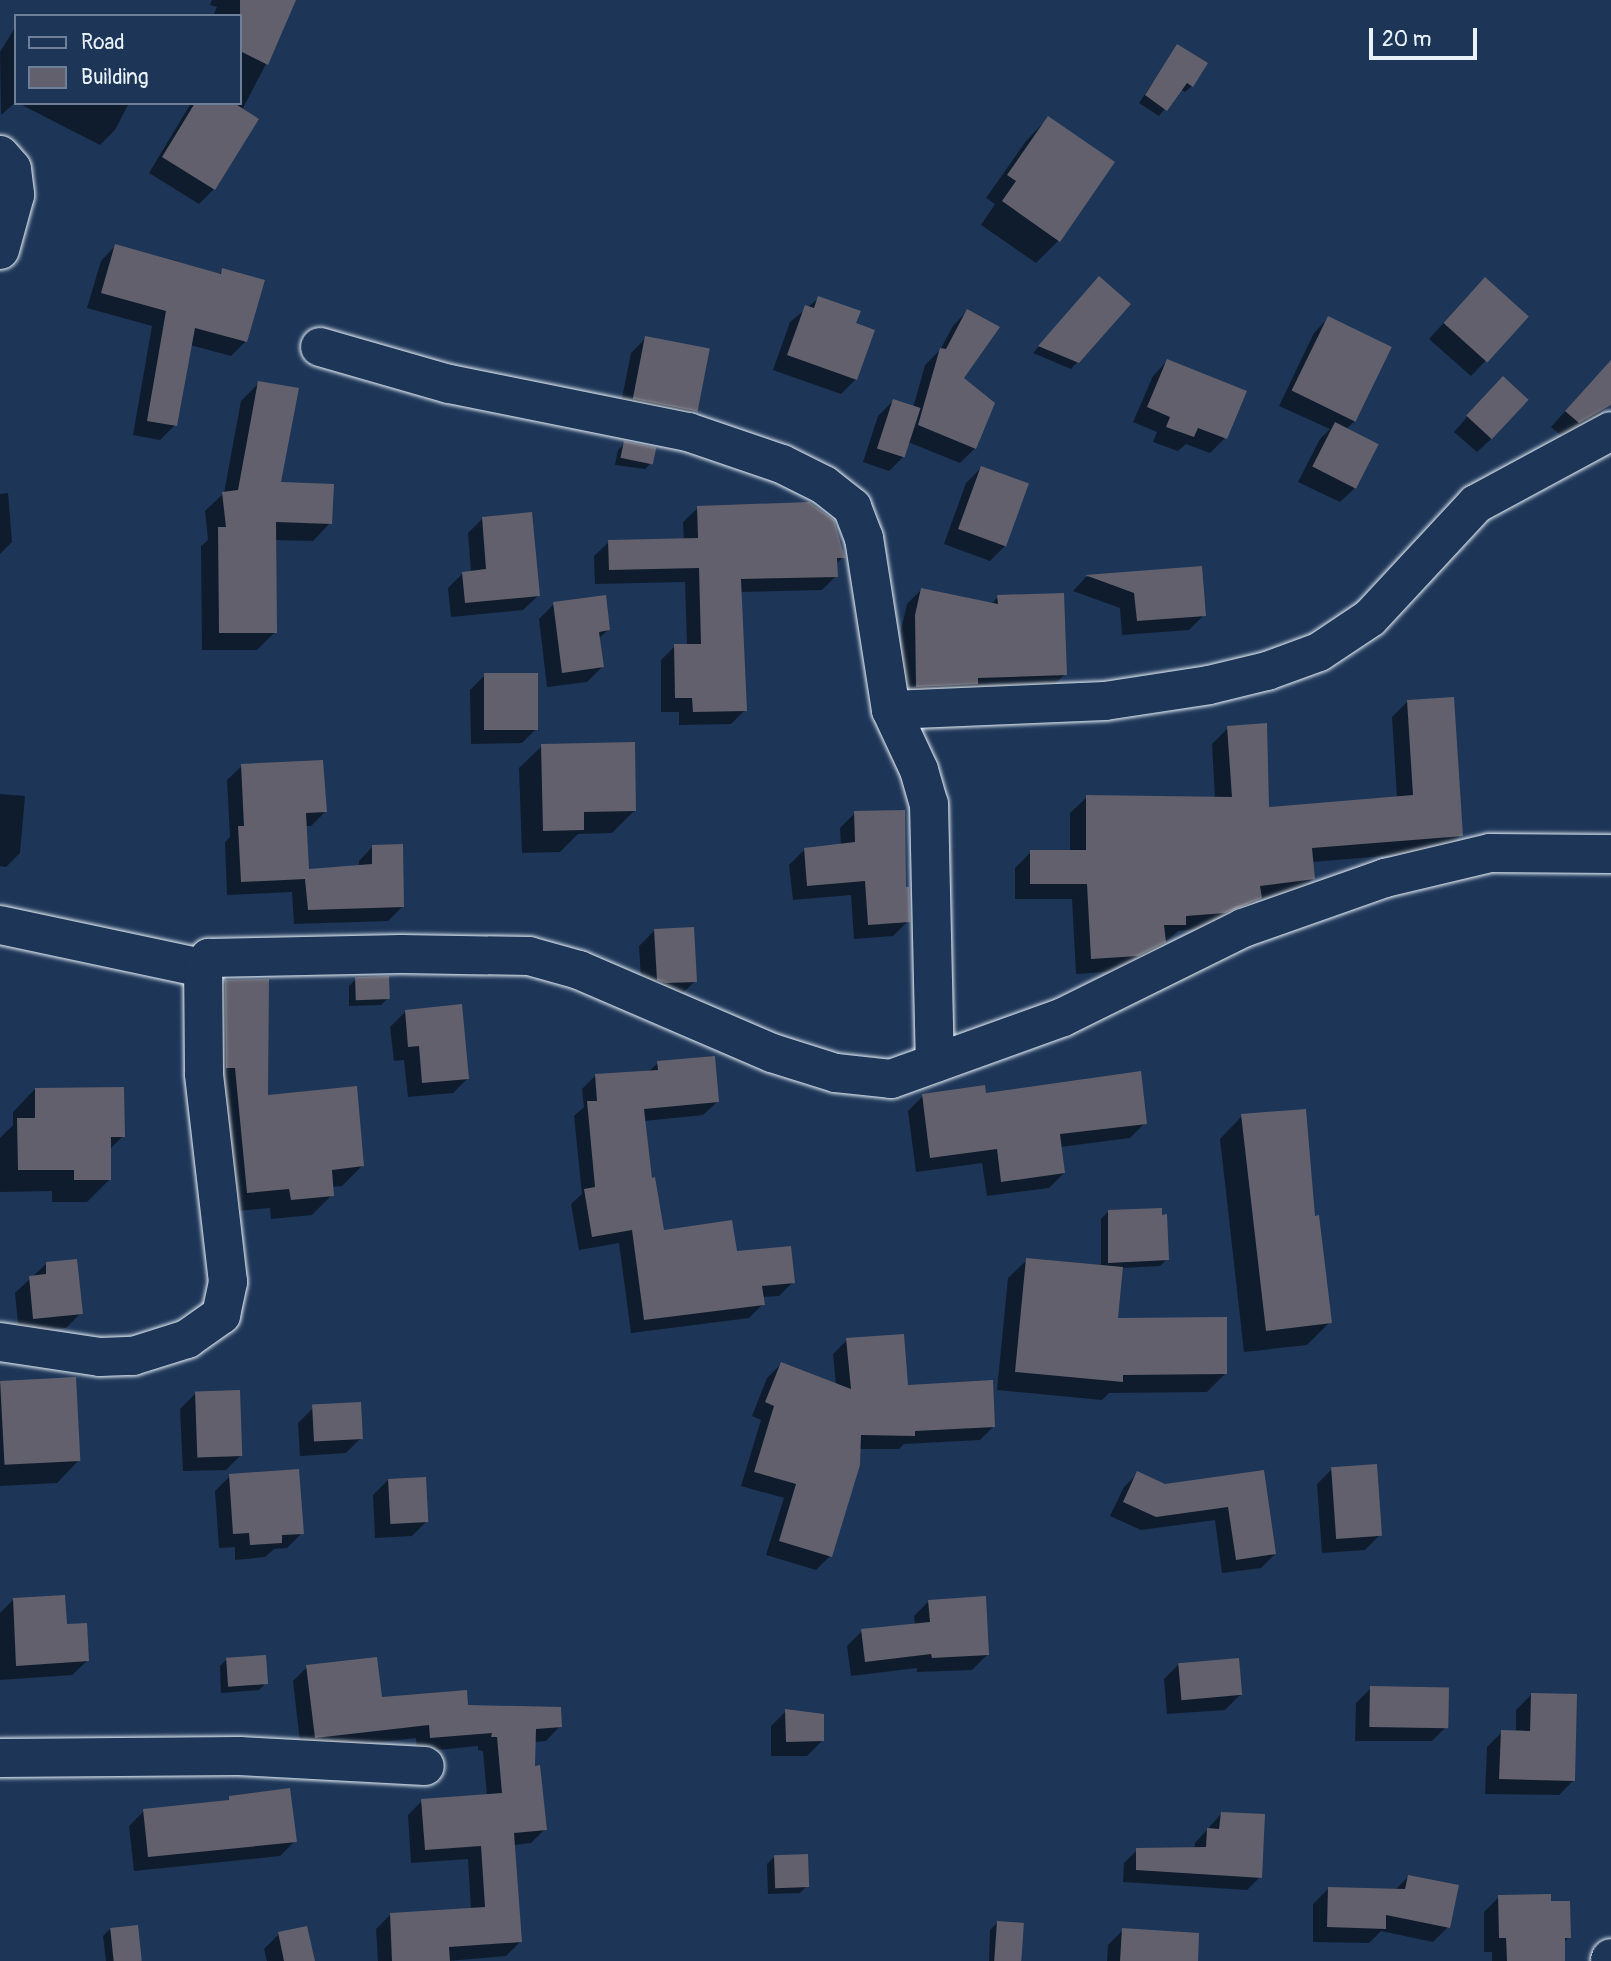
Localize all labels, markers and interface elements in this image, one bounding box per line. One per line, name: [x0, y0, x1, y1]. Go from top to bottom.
legend: [14, 14, 242, 105]
scale bar: [1373, 14, 1482, 58]
text: 20 m: [1382, 26, 1431, 53]
text: Road: [81, 29, 125, 56]
text: Building: [81, 64, 148, 91]

